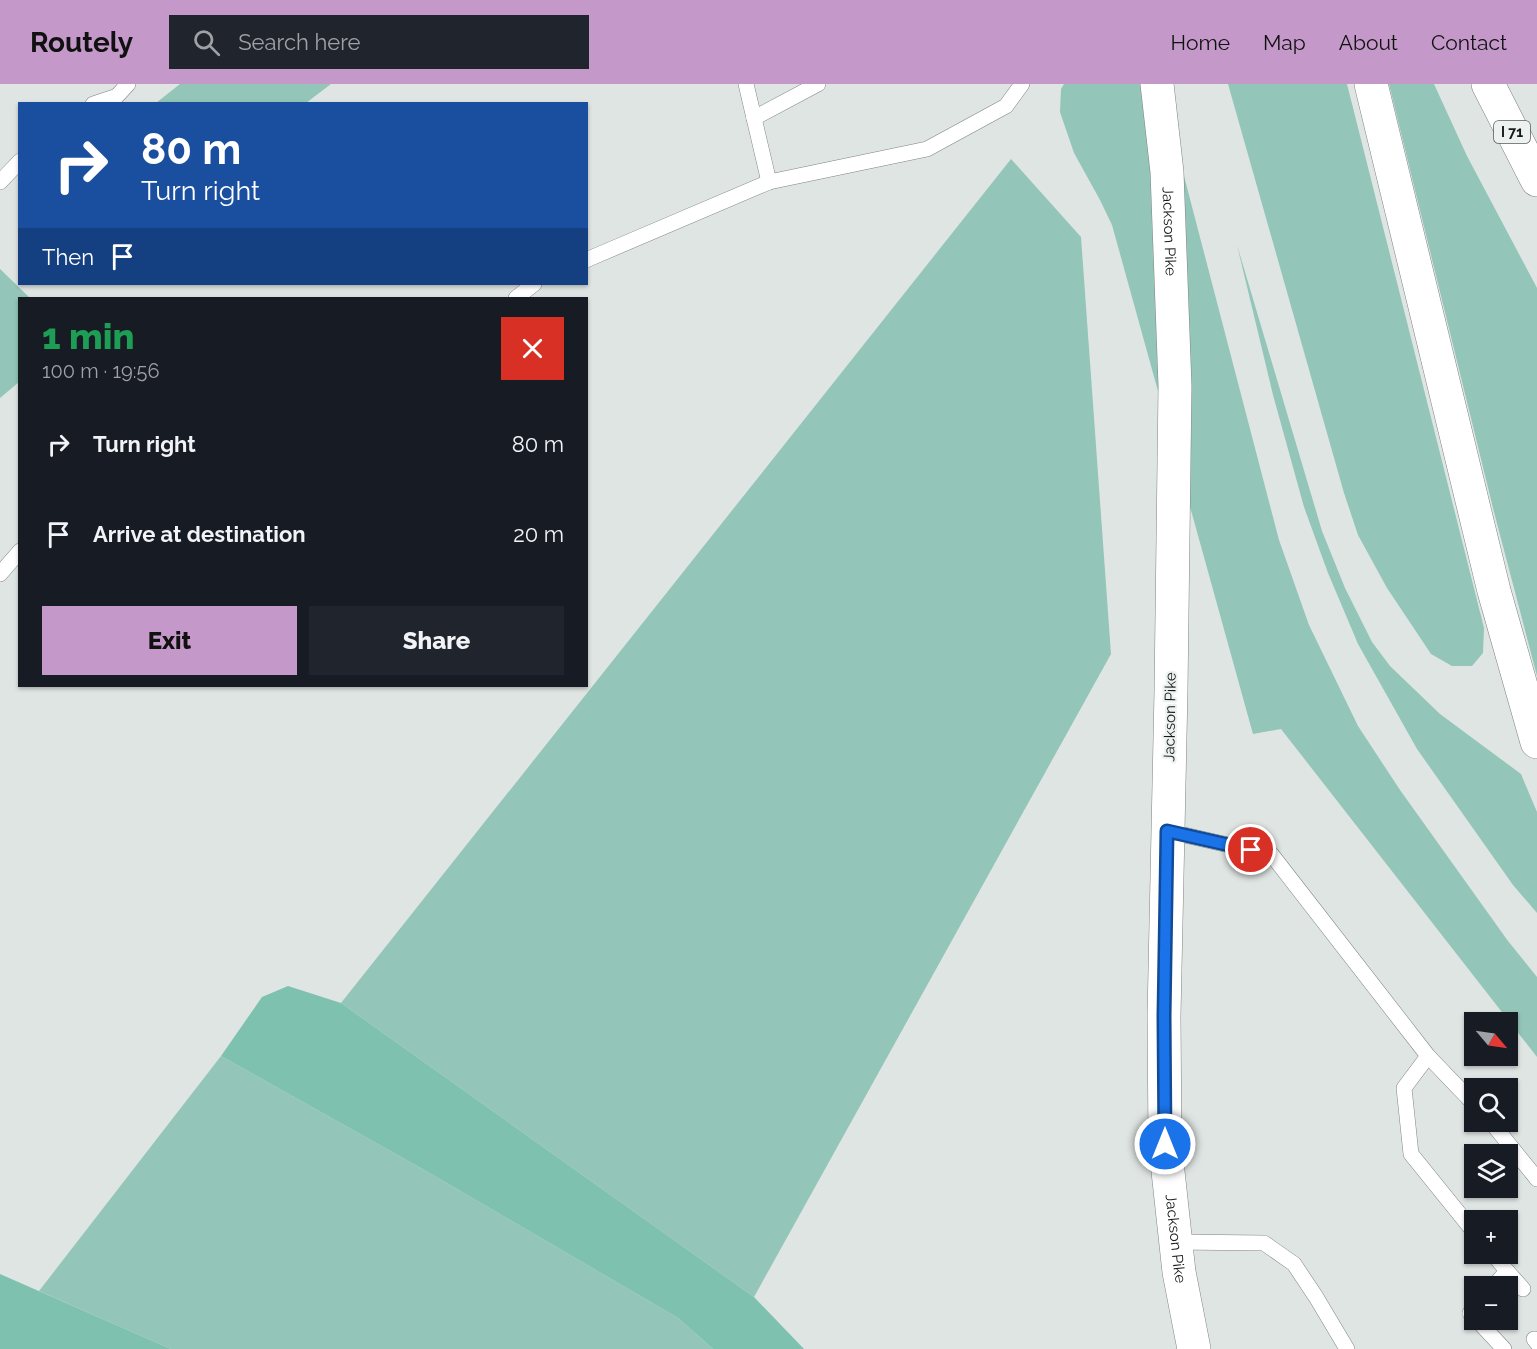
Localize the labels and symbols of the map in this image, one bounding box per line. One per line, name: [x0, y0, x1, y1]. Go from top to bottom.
road number: I 71: [1494, 121, 1530, 143]
street label: Jackson Pike: [1159, 186, 1180, 277]
street label: Jackson Pike: [1160, 672, 1180, 762]
pin: [1225, 824, 1276, 875]
north arrow: [1464, 1012, 1518, 1066]
position arrow: [1133, 1112, 1197, 1176]
street label: Jackson Pike: [1162, 1193, 1190, 1285]

